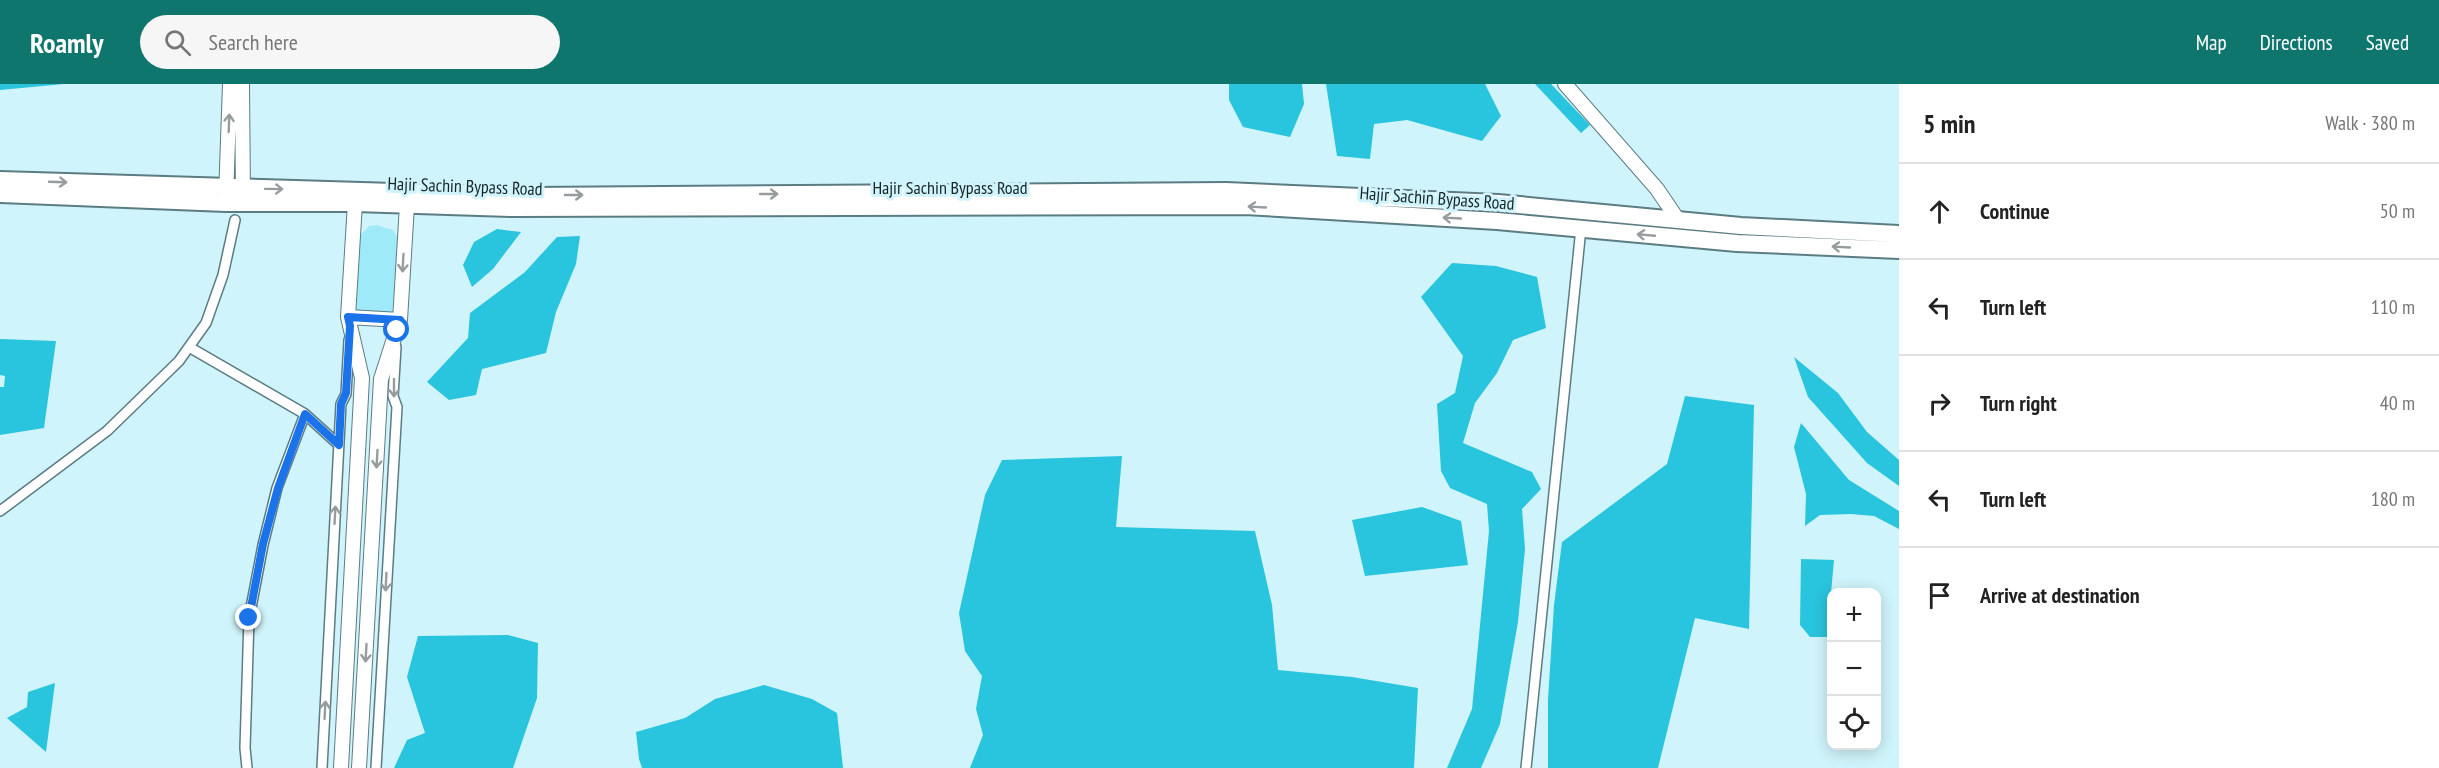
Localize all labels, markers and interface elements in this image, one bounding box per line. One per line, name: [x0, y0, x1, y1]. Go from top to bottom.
search box: [140, 15, 560, 69]
text: Roamly: [30, 24, 104, 61]
icon: search: [161, 26, 194, 59]
text: Search here: [209, 28, 298, 56]
text: Map: [2196, 29, 2227, 56]
text: Directions: [2260, 29, 2333, 56]
text: Saved: [2366, 29, 2409, 56]
text: 5 min: [1923, 107, 1976, 140]
text: Walk · 380 m: [2325, 110, 2415, 136]
one-way arrow: [223, 114, 234, 134]
street label: Hajir Sachin Bypass Road: [387, 172, 543, 200]
one-way arrow: [48, 176, 68, 188]
street label: Hajir Sachin Bypass Road: [872, 176, 1028, 199]
street label: Hajir Sachin Bypass Road: [1359, 181, 1515, 215]
one-way arrow: [264, 183, 284, 195]
one-way arrow: [759, 188, 779, 200]
one-way arrow: [564, 189, 584, 201]
icon: ahead: [1923, 195, 1956, 228]
text: Continue: [1980, 197, 2050, 225]
text: 50 m: [2380, 198, 2415, 224]
one-way arrow: [1248, 201, 1268, 212]
one-way arrow: [1442, 212, 1462, 223]
one-way arrow: [1637, 229, 1656, 240]
one-way arrow: [1831, 242, 1851, 253]
one-way arrow: [398, 253, 409, 273]
icon: left: [1923, 291, 1956, 324]
text: Turn left: [1980, 293, 2046, 321]
text: 110 m: [2371, 294, 2415, 320]
route start: [383, 316, 409, 342]
one-way arrow: [388, 378, 400, 397]
icon: right: [1923, 387, 1956, 420]
text: Turn right: [1980, 389, 2057, 417]
text: 40 m: [2380, 390, 2415, 416]
one-way arrow: [371, 448, 382, 468]
icon: left: [1923, 483, 1956, 516]
text: Turn left: [1980, 485, 2046, 513]
text: 180 m: [2371, 486, 2415, 512]
one-way arrow: [330, 505, 341, 525]
one-way arrow: [381, 572, 392, 591]
icon: arrive: [1923, 579, 1956, 612]
text: Arrive at destination: [1980, 581, 2140, 609]
map controls: [1827, 588, 1881, 750]
button: +: [1827, 588, 1881, 642]
route end: [235, 604, 261, 630]
button: −: [1827, 642, 1881, 696]
one-way arrow: [360, 643, 371, 663]
button: locate: [1827, 696, 1881, 750]
one-way arrow: [320, 700, 331, 720]

